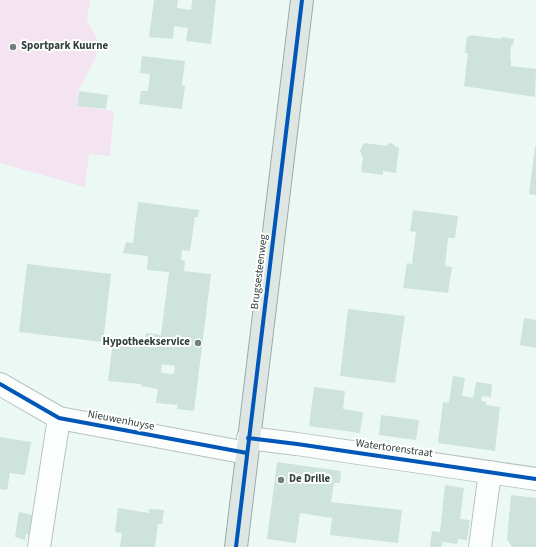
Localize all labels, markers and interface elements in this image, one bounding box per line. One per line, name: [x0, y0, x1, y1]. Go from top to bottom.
place label: Sportpark Kuurne: [21, 40, 108, 54]
marker: Sportpark Kuurne: [8, 42, 18, 52]
street label: Brugsesteenweg: [249, 234, 271, 310]
place label: Hypotheekservice: [102, 336, 190, 350]
marker: Hypotheekservice: [193, 338, 203, 348]
street label: Nieuwenhuyse: [86, 408, 156, 434]
street label: Watertorenstraat: [355, 437, 433, 461]
place label: De Drille: [289, 473, 330, 487]
marker: De Drille: [276, 475, 286, 485]

